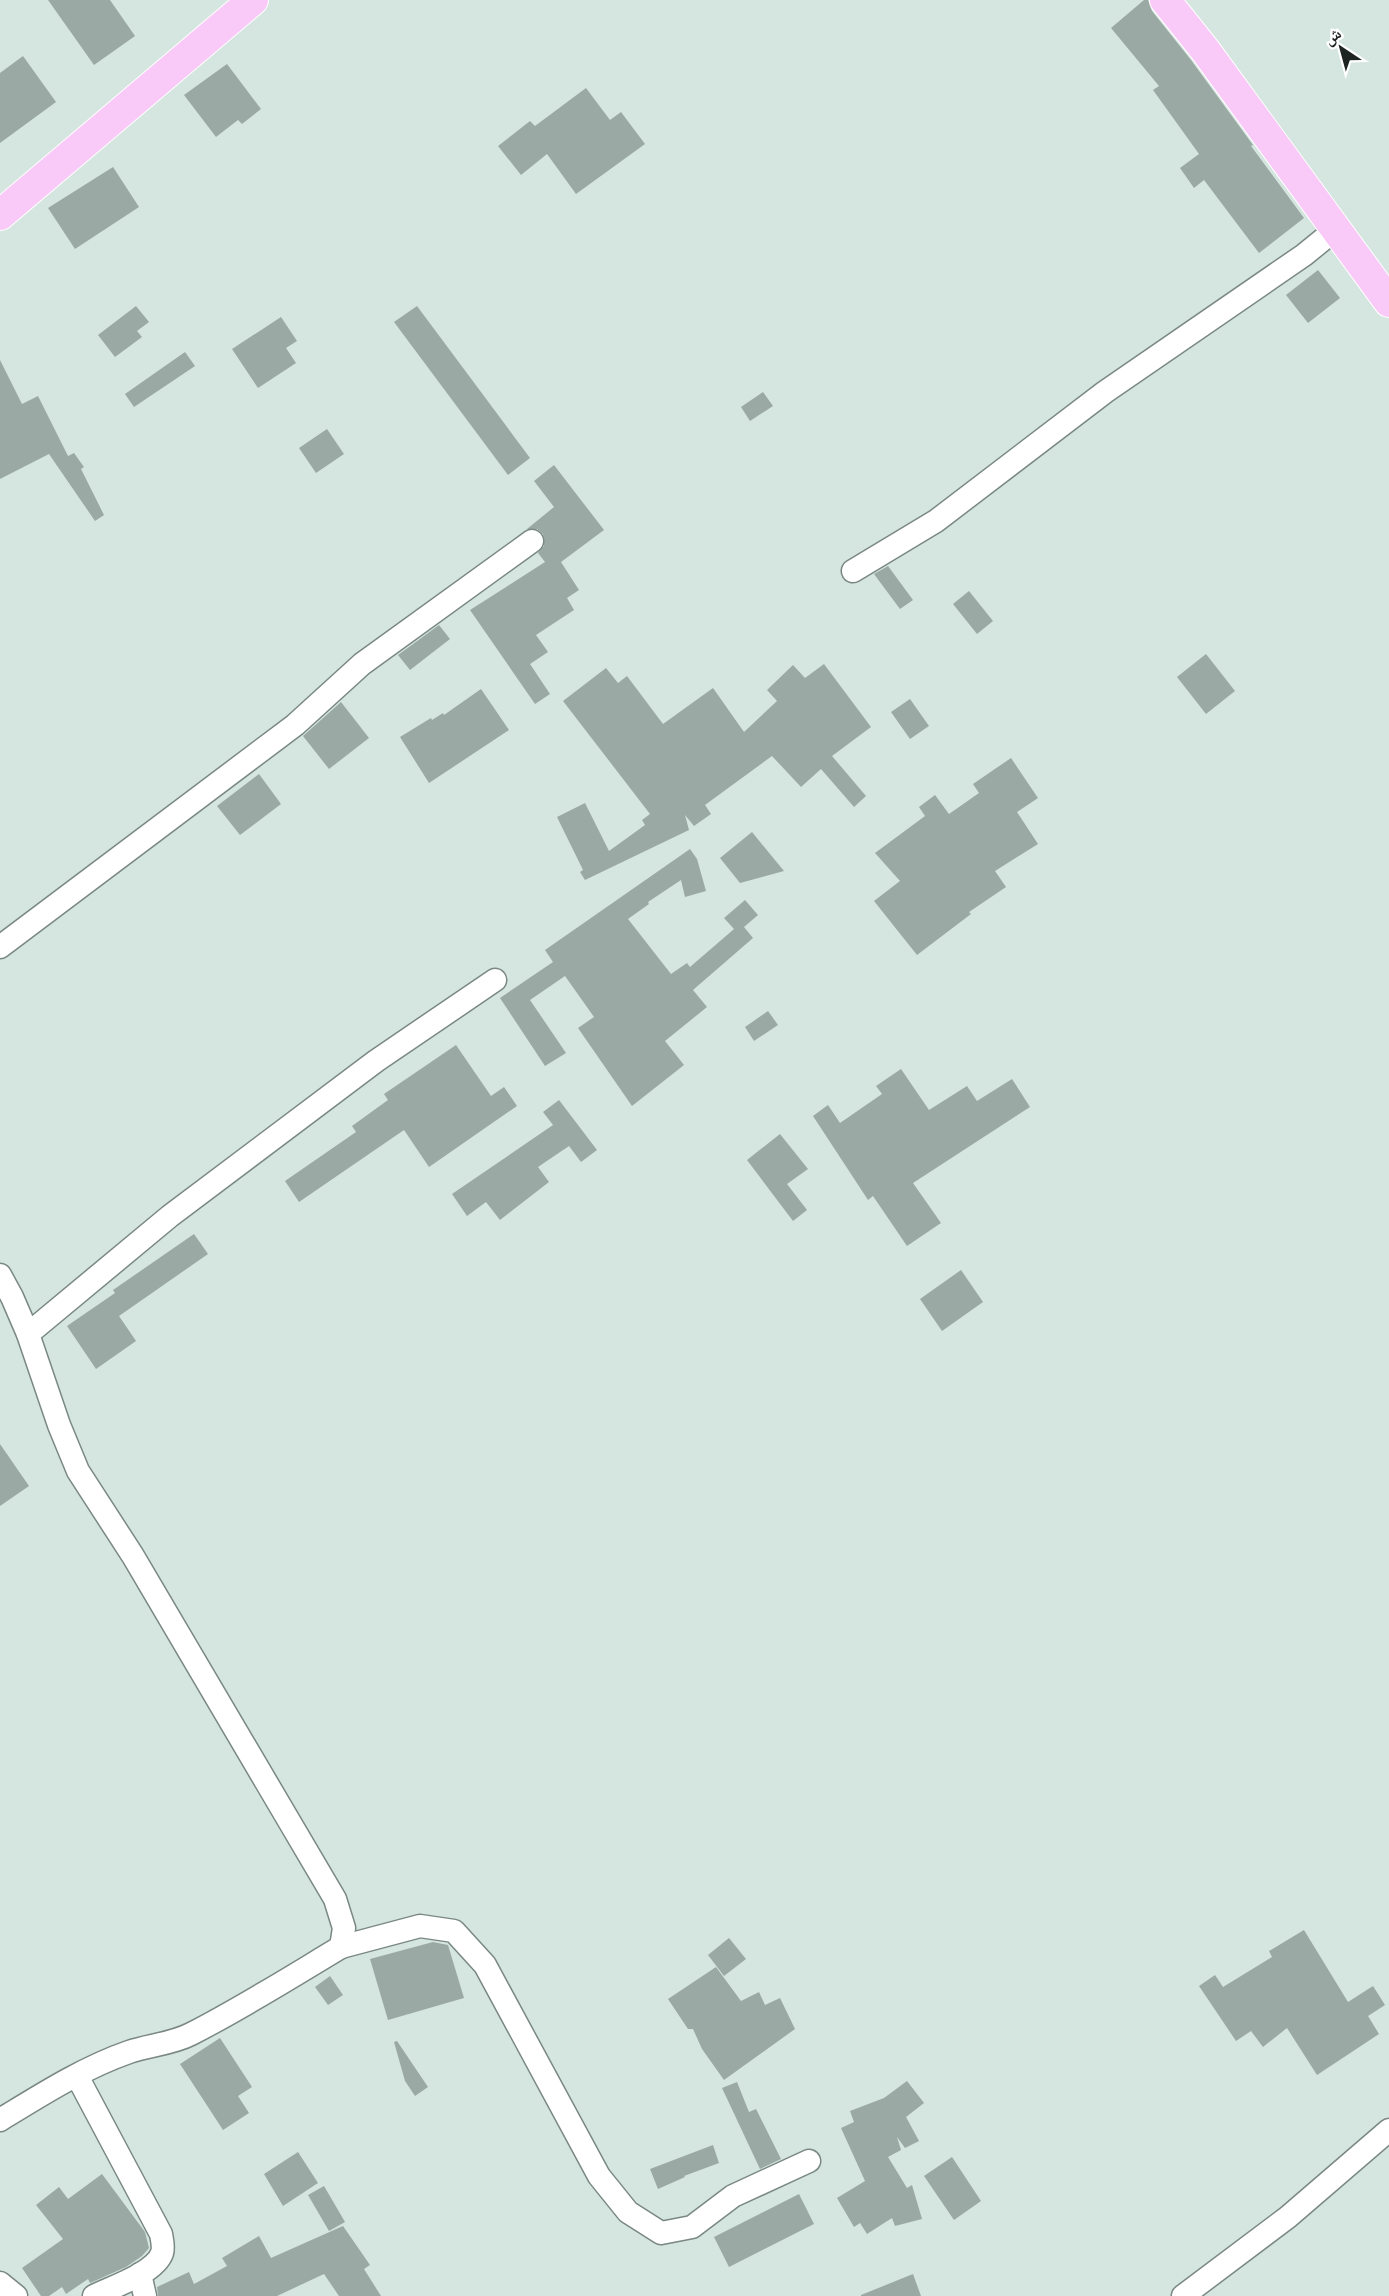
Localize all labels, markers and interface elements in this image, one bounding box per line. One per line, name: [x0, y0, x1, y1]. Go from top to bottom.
north arrow: [1311, 18, 1371, 78]
text: ش: [1319, 23, 1345, 49]

